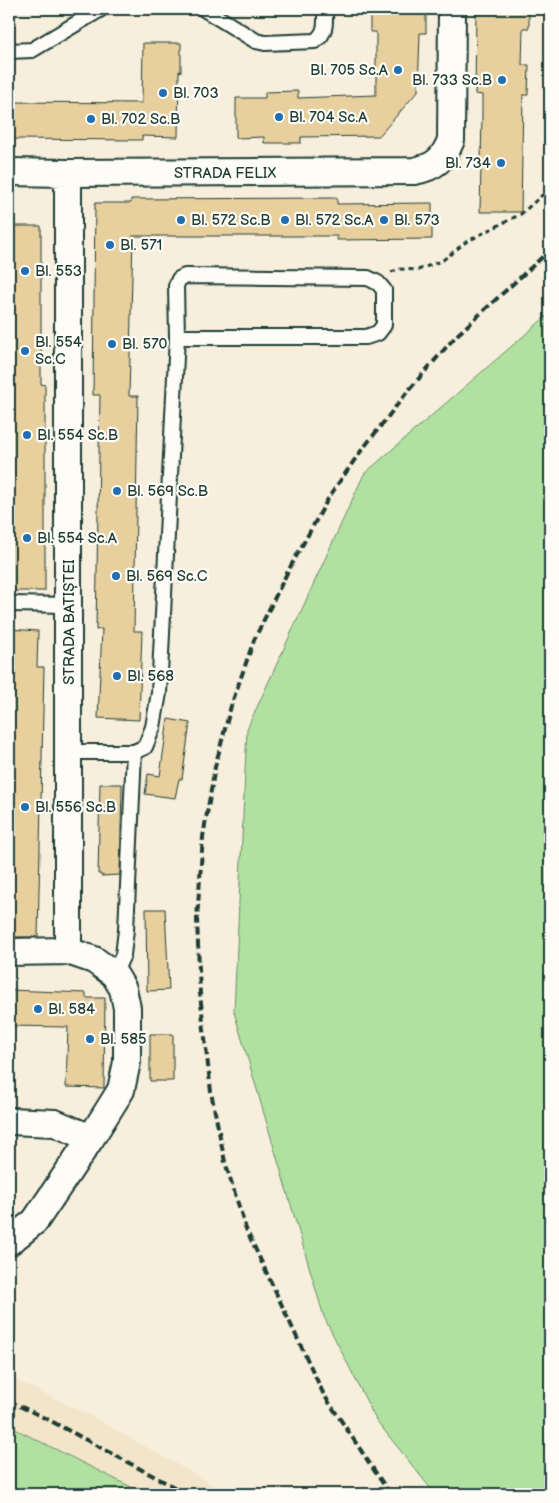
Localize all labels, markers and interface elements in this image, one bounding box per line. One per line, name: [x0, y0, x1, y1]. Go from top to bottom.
place label: Bl. 705 Sc.A: [310, 61, 389, 80]
marker: Bl. 705 Sc.A: [392, 64, 404, 76]
place label: Bl. 733 Sc.B: [412, 71, 492, 90]
marker: Bl. 733 Sc.B: [496, 74, 508, 86]
place label: Bl. 703: [173, 84, 219, 103]
marker: Bl. 703: [157, 87, 169, 99]
place label: Bl. 704 Sc.A: [289, 108, 368, 127]
place label: Bl. 702 Sc.B: [101, 110, 180, 129]
marker: Bl. 704 Sc.A: [273, 111, 285, 123]
marker: Bl. 702 Sc.B: [85, 113, 97, 125]
place label: Bl. 734: [445, 154, 491, 173]
marker: Bl. 734: [495, 157, 507, 169]
street label: STRADA FELIX: [174, 164, 276, 183]
place label: Bl. 572 Sc.B: [191, 211, 270, 230]
place label: Bl. 572 Sc.A: [295, 211, 374, 230]
place label: Bl. 573: [394, 211, 440, 230]
marker: Bl. 572 Sc.B: [175, 214, 187, 226]
marker: Bl. 572 Sc.A: [279, 214, 291, 226]
marker: Bl. 573: [378, 214, 390, 226]
place label: Bl. 571: [120, 236, 162, 255]
marker: Bl. 571: [104, 239, 116, 251]
place label: Bl. 553: [35, 262, 82, 281]
marker: Bl. 553: [19, 265, 31, 277]
place label: Bl. 554 Sc.C: [35, 333, 82, 369]
place label: Bl. 570: [122, 335, 168, 354]
marker: Bl. 570: [106, 338, 118, 350]
marker: Bl. 554 Sc.C: [19, 345, 31, 357]
place label: Bl. 554 Sc.B: [37, 426, 118, 445]
marker: Bl. 554 Sc.B: [21, 429, 33, 441]
place label: Bl. 569 Sc.B: [127, 482, 208, 501]
marker: Bl. 569 Sc.B: [111, 485, 123, 497]
place label: Bl. 554 Sc.A: [37, 529, 118, 548]
marker: Bl. 554 Sc.A: [21, 532, 33, 544]
street label: STRADA BATIȘTEI: [60, 559, 79, 685]
place label: Bl. 569 Sc.C: [126, 567, 208, 586]
marker: Bl. 569 Sc.C: [110, 570, 122, 582]
place label: Bl. 568: [127, 667, 174, 686]
marker: Bl. 568: [111, 670, 123, 682]
place label: Bl. 556 Sc.B: [35, 798, 116, 817]
marker: Bl. 556 Sc.B: [19, 801, 31, 813]
place label: Bl. 584: [48, 1000, 95, 1019]
marker: Bl. 584: [32, 1003, 44, 1015]
place label: Bl. 585: [100, 1030, 147, 1049]
marker: Bl. 585: [84, 1033, 96, 1045]

